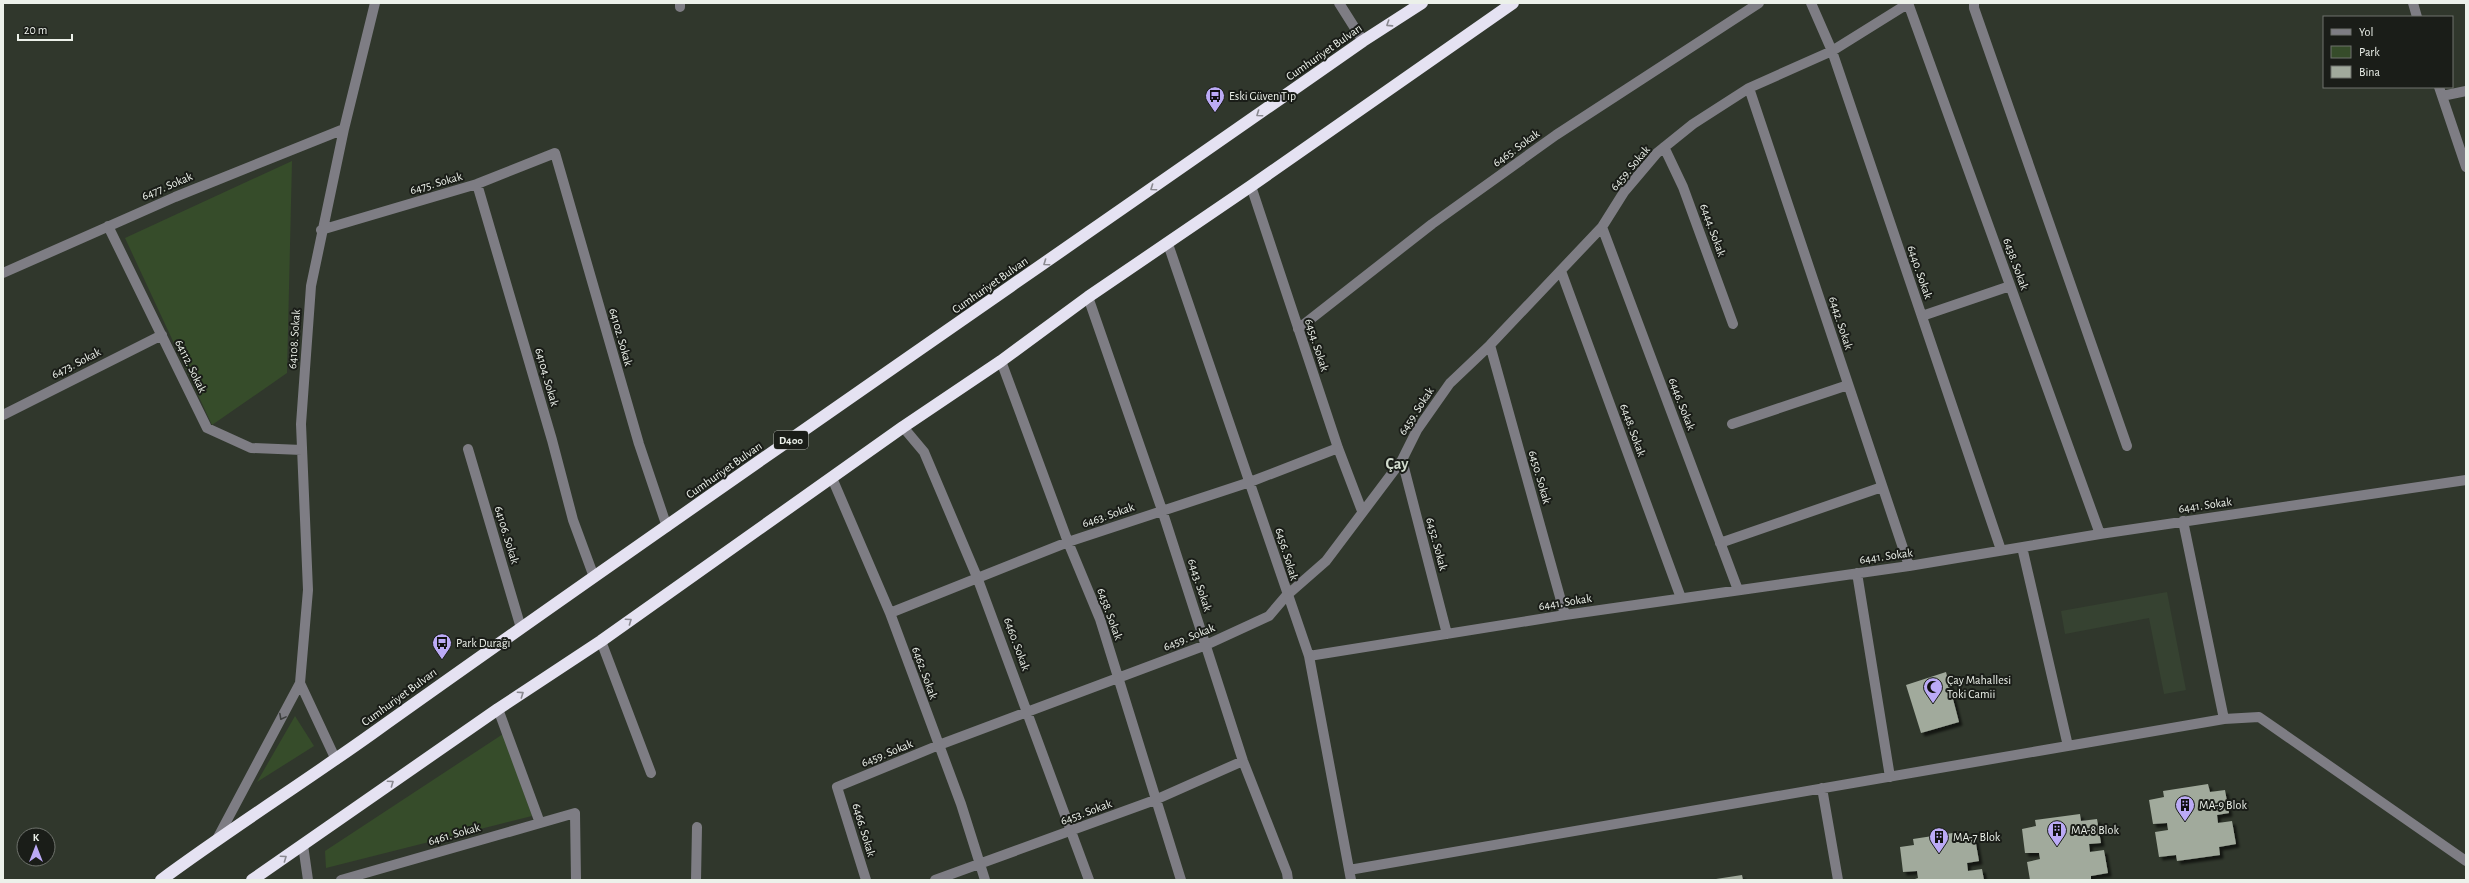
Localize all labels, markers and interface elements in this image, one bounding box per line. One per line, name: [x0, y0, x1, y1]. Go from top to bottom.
scale bar: [18, 16, 72, 42]
legend: [2323, 16, 2453, 88]
one-way arrow: [1387, 19, 1394, 26]
street label: Cumhuriyet Bulvarı: [1284, 21, 1365, 83]
text: 20 m: [24, 24, 47, 36]
text: Yol: [2359, 26, 2373, 38]
text: Park: [2359, 46, 2380, 58]
text: Bina: [2359, 66, 2381, 78]
bus stop icon: Eski Güven Tıp: [1204, 85, 1226, 113]
place label: Eski Güven Tıp: [1229, 90, 1296, 102]
one-way arrow: [1257, 109, 1264, 116]
street label: 6465. Sokak: [1490, 127, 1542, 169]
street label: 6459. Sokak: [1608, 143, 1652, 193]
street label: 6477. Sokak: [140, 170, 195, 202]
street label: 6475. Sokak: [409, 170, 464, 196]
one-way arrow: [1150, 183, 1157, 190]
street label: 6444. Sokak: [1698, 202, 1728, 259]
street label: 6438. Sokak: [2001, 236, 2031, 292]
street label: 6440. Sokak: [1905, 244, 1935, 301]
street label: Cumhuriyet Bulvarı: [950, 254, 1031, 316]
one-way arrow: [1043, 258, 1050, 266]
street label: 6442. Sokak: [1827, 295, 1855, 351]
street label: 64102. Sokak: [607, 307, 635, 368]
street label: 64108. Sokak: [286, 308, 302, 369]
street label: 6454. Sokak: [1303, 317, 1331, 373]
street label: 64112. Sokak: [173, 338, 209, 395]
street label: 6473. Sokak: [49, 345, 103, 381]
street label: 64104. Sokak: [533, 347, 561, 408]
street label: 6446. Sokak: [1667, 376, 1698, 432]
street label: 6459. Sokak: [1396, 385, 1436, 437]
street label: 6448. Sokak: [1618, 402, 1648, 458]
road number: D400: [774, 431, 808, 449]
street label: Cumhuriyet Bulvarı: [684, 439, 765, 501]
street label: 6450. Sokak: [1527, 449, 1554, 506]
district label: Çay: [1385, 456, 1409, 473]
street label: 6441. Sokak: [2178, 495, 2233, 515]
street label: 6463. Sokak: [1080, 500, 1136, 530]
street label: 64106. Sokak: [493, 505, 522, 566]
street label: 6452. Sokak: [1424, 516, 1450, 572]
street label: 6456. Sokak: [1273, 526, 1301, 582]
street label: 6441. Sokak: [1859, 546, 1914, 566]
street label: 6443. Sokak: [1186, 557, 1214, 613]
street label: 6458. Sokak: [1095, 586, 1125, 642]
street label: 6441. Sokak: [1538, 592, 1593, 612]
street label: 6460. Sokak: [1002, 616, 1032, 673]
one-way arrow: [625, 618, 632, 626]
street label: 6459. Sokak: [1162, 621, 1217, 653]
bus stop icon: Park Durağı: [431, 632, 453, 660]
place label: Park Durağı: [456, 637, 511, 649]
street label: 6462. Sokak: [910, 645, 940, 701]
street label: Cumhuriyet Bulvarı: [359, 666, 439, 729]
place label: Çay Mahallesi Toki Camii: [1947, 674, 2011, 700]
mosque icon: Çay Mahallesi Toki Camii: [1922, 676, 1944, 704]
one-way arrow: [517, 691, 524, 698]
one-way arrow: [279, 713, 287, 720]
street label: 6459. Sokak: [860, 737, 915, 769]
one-way arrow: [387, 780, 394, 788]
building icon: MA-9 Blok: [2174, 794, 2196, 822]
street label: 6453. Sokak: [1059, 797, 1114, 827]
place label: MA-9 Blok: [2199, 799, 2247, 811]
street label: 6466. Sokak: [850, 802, 878, 859]
building icon: MA-8 Blok: [2046, 819, 2068, 847]
street label: 6461. Sokak: [427, 821, 482, 847]
place label: MA-8 Blok: [2071, 824, 2119, 836]
building icon: MA-7 Blok: [1928, 826, 1950, 854]
north arrow: [16, 827, 56, 867]
place label: MA-7 Blok: [1953, 831, 2001, 843]
text: K: [33, 832, 40, 843]
one-way arrow: [280, 856, 287, 863]

